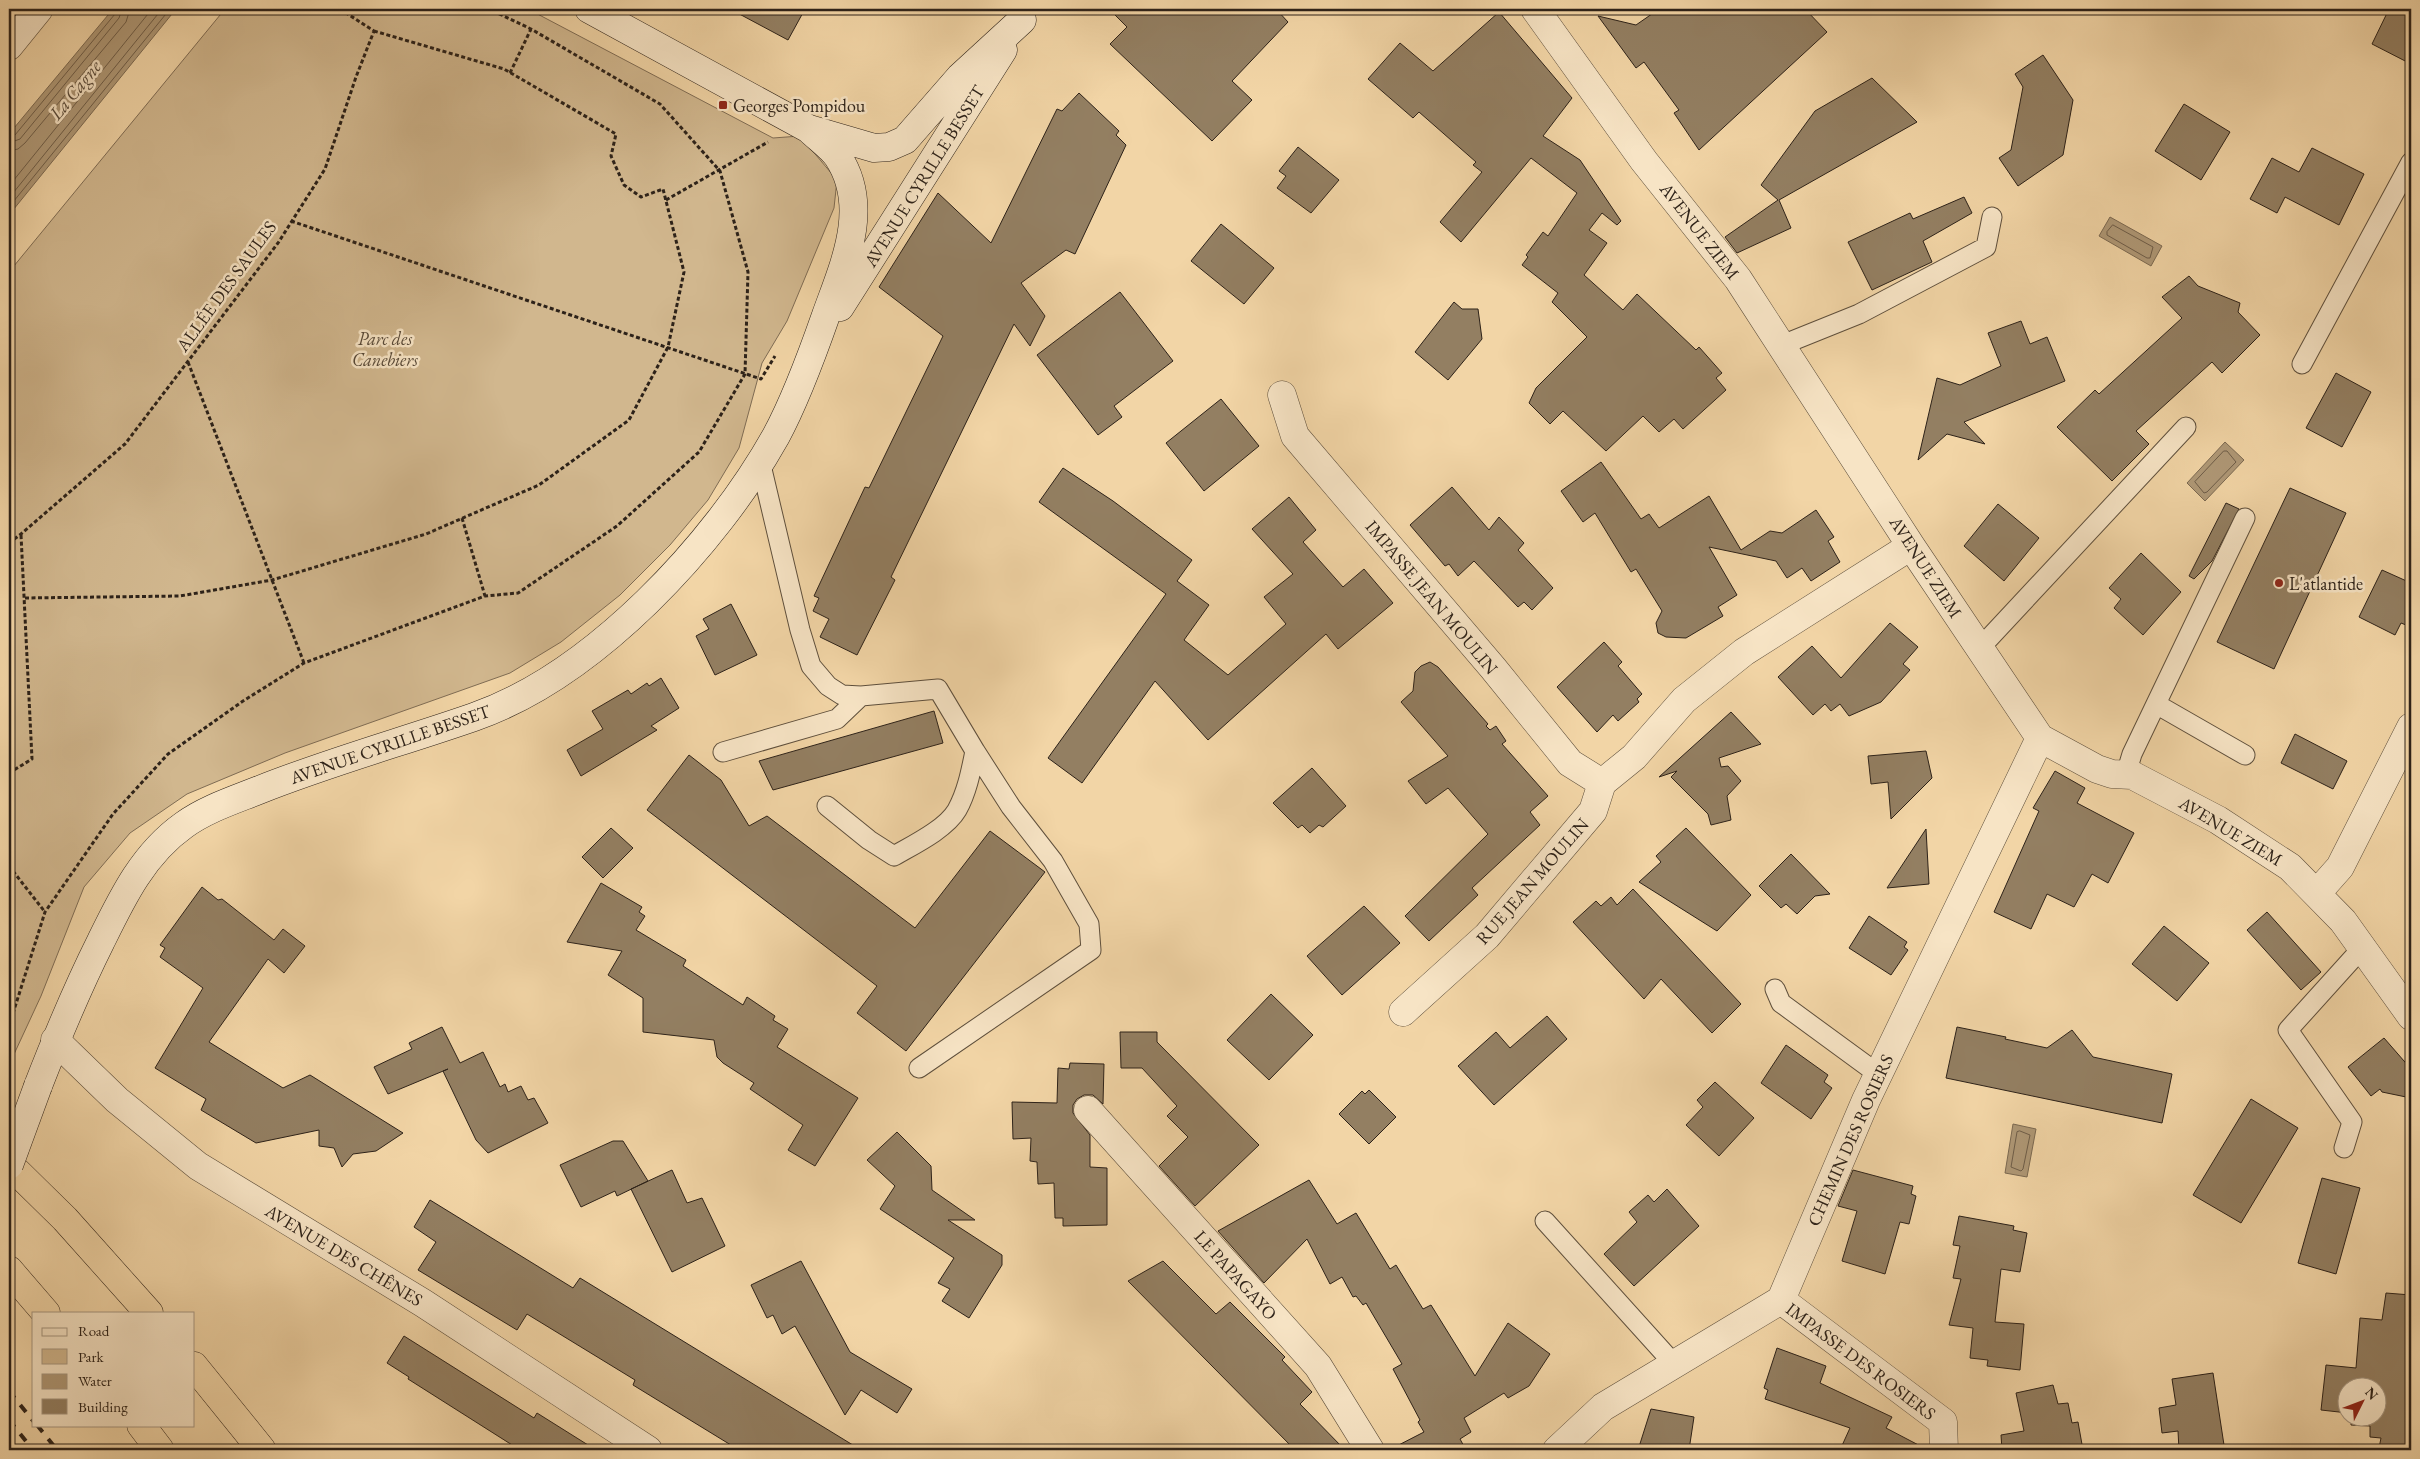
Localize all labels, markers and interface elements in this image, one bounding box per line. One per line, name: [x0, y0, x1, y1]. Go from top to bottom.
water label: La Cagne: [43, 55, 107, 126]
street label: AVENUE CYRILLE BESSET: [858, 80, 990, 272]
place label: Georges Pompidou: [733, 94, 866, 117]
marker: Georges Pompidou: [717, 99, 729, 111]
street label: AVENUE ZIEM: [1654, 177, 1745, 284]
street label: ALLÉE DES SAULES: [170, 216, 281, 357]
park label: Parc des Canebiers: [352, 327, 419, 371]
street label: AVENUE ZIEM: [1884, 511, 1967, 622]
street label: IMPASSE JEAN MOULIN: [1361, 515, 1504, 679]
place label: L'atlantide: [2289, 572, 2363, 595]
marker: L'atlantide: [2273, 577, 2285, 589]
street label: AVENUE CYRILLE BESSET: [286, 699, 494, 789]
street label: AVENUE ZIEM: [2174, 791, 2287, 871]
street label: RUE JEAN MOULIN: [1471, 812, 1594, 949]
street label: CHEMIN DES ROSIERS: [1802, 1050, 1898, 1230]
street label: AVENUE DES CHÊNES: [260, 1198, 427, 1311]
street label: LE PAPAGAYO: [1190, 1225, 1282, 1325]
street label: IMPASSE DES ROSIERS: [1782, 1297, 1940, 1425]
legend: [32, 1312, 195, 1426]
text: Road: [78, 1321, 110, 1340]
text: Park: [78, 1347, 105, 1366]
text: Water: [78, 1371, 112, 1390]
north arrow: [2338, 1376, 2388, 1426]
text: N: [2361, 1383, 2383, 1404]
text: Building: [78, 1397, 128, 1416]

